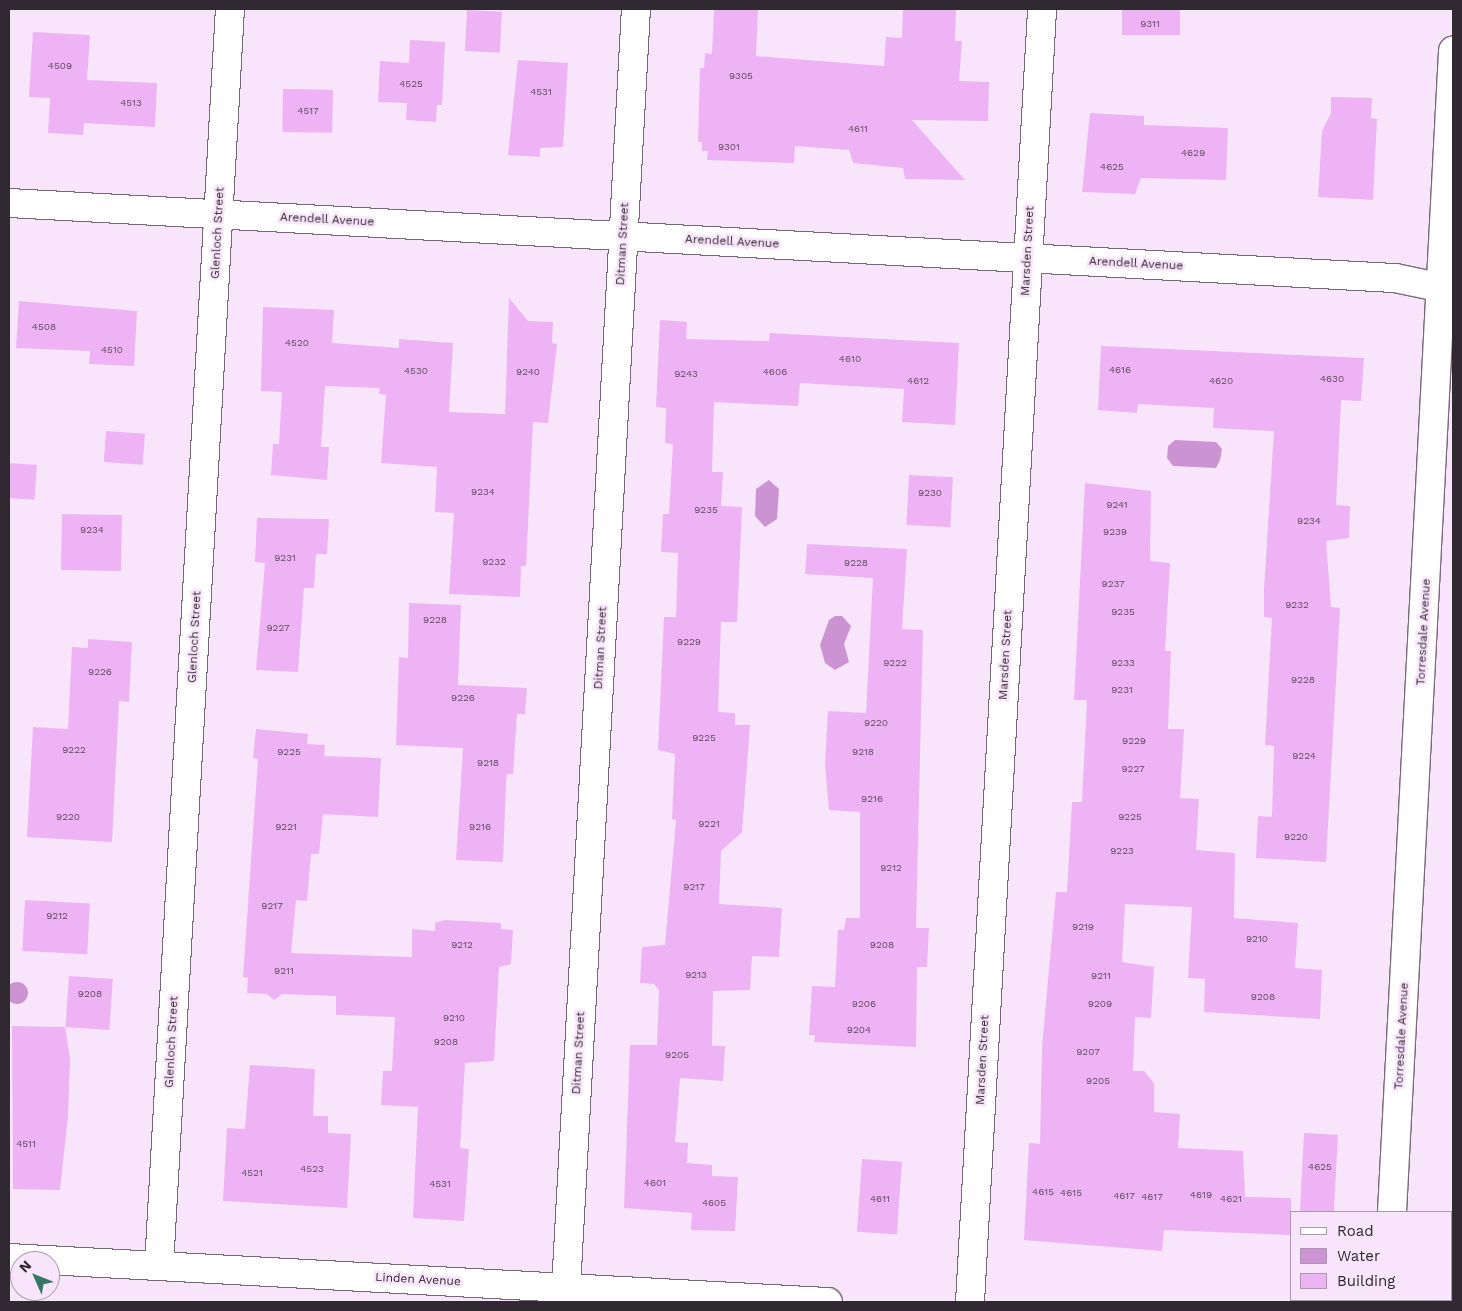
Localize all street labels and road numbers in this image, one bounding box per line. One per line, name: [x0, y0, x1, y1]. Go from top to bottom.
street label: Glenloch Street: [208, 187, 228, 279]
street label: Ditman Street: [614, 202, 632, 286]
street label: Marsden Street: [1018, 206, 1038, 296]
street label: Arendell Avenue: [279, 210, 375, 230]
street label: Arendell Avenue: [684, 232, 780, 252]
street label: Arendell Avenue: [1088, 254, 1184, 274]
street label: Torresdale Avenue: [1414, 578, 1434, 686]
street label: Glenloch Street: [185, 591, 205, 683]
street label: Ditman Street: [592, 606, 610, 690]
street label: Marsden Street: [996, 610, 1016, 700]
street label: Torresdale Avenue: [1392, 982, 1412, 1090]
street label: Glenloch Street: [162, 996, 182, 1088]
street label: Ditman Street: [570, 1011, 588, 1095]
street label: Marsden Street: [973, 1015, 993, 1105]
street label: Linden Avenue: [375, 1271, 461, 1289]

